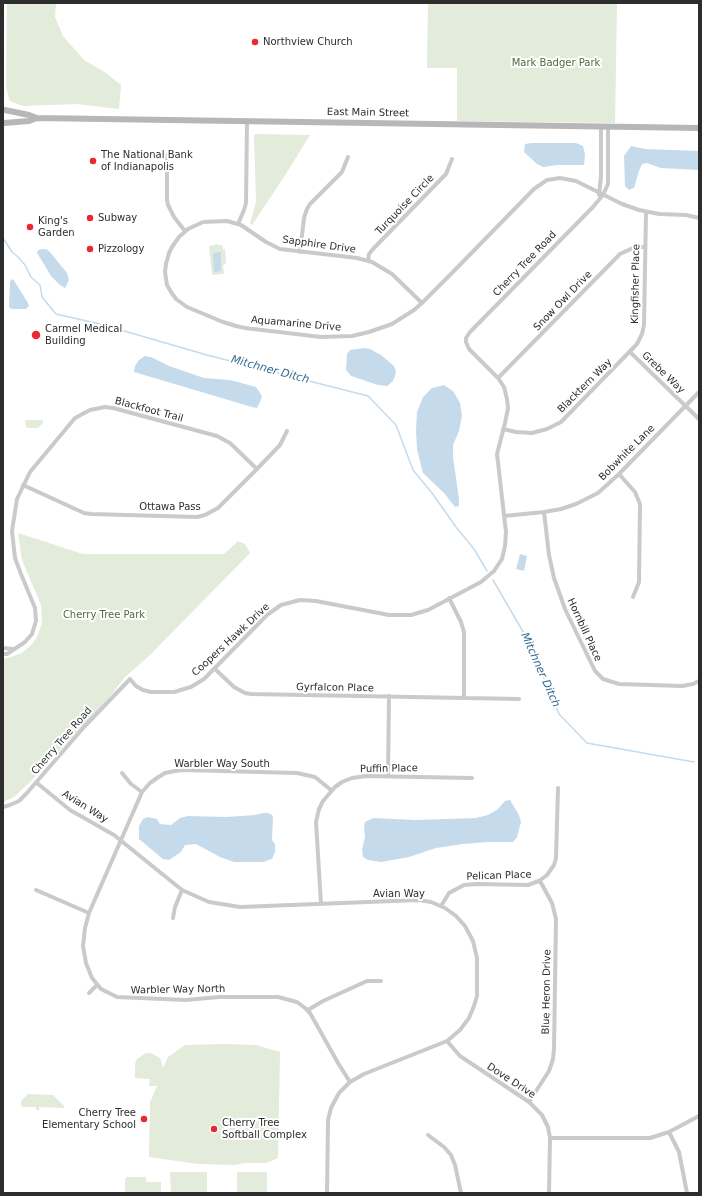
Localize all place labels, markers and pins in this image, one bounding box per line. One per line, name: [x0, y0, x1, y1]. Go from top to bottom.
place label: Northview Church: [263, 36, 353, 48]
marker: Northview Church: [250, 37, 260, 47]
place label: The National Bank of Indianapolis: [101, 149, 193, 172]
marker: The National Bank of Indianapolis: [88, 156, 98, 166]
place label: Subway: [98, 212, 137, 224]
marker: Subway: [85, 213, 95, 223]
place label: King's Garden: [38, 215, 75, 238]
marker: King's Garden: [25, 222, 35, 232]
place label: Pizzology: [98, 243, 144, 255]
marker: Pizzology: [85, 244, 95, 254]
place label: Carmel Medical Building: [45, 323, 122, 346]
marker: Carmel Medical Building: [30, 329, 42, 341]
place label: Cherry Tree Elementary School: [42, 1107, 136, 1130]
marker: Cherry Tree Elementary School: [139, 1114, 149, 1124]
place label: Cherry Tree Softball Complex: [222, 1117, 307, 1140]
marker: Cherry Tree Softball Complex: [209, 1124, 219, 1134]

